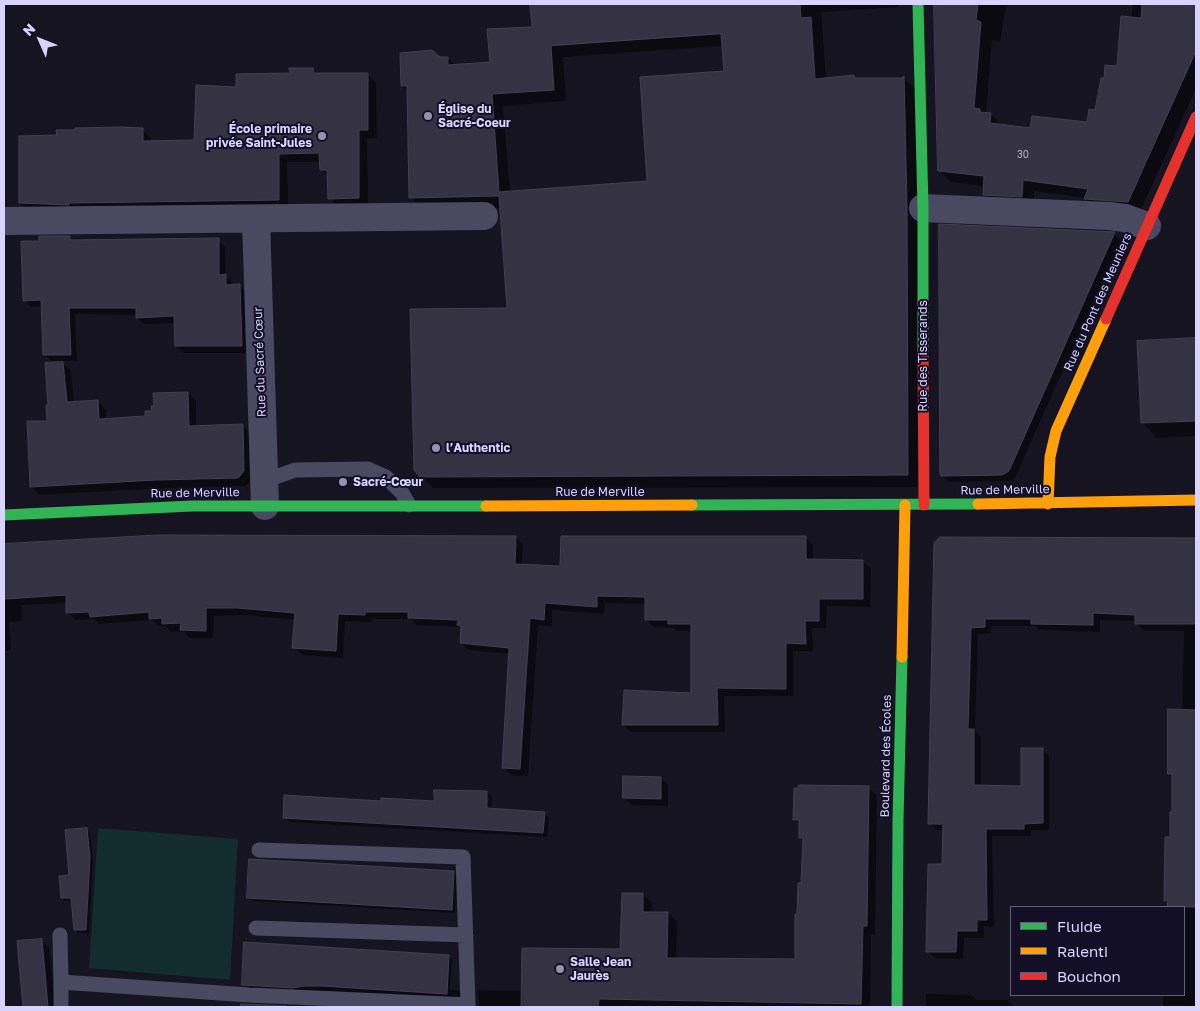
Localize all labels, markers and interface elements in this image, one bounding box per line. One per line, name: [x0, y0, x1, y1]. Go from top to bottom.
north arrow: [15, 15, 65, 65]
text: N: [19, 20, 39, 39]
place label: Église du Sacré-Coeur: [438, 102, 511, 130]
marker: Église du Sacré-Coeur: [422, 110, 434, 122]
place label: École primaire privée Saint-Jules: [206, 122, 312, 150]
marker: École primaire privée Saint-Jules: [316, 130, 328, 142]
house number: 30: [1017, 149, 1029, 161]
street label: Rue du Pont des Meuniers: [1061, 231, 1135, 373]
street label: Rue des Tisserands: [916, 300, 930, 412]
street label: Rue du Sacré Cœur: [251, 307, 269, 417]
place label: l’Authentic: [446, 441, 510, 455]
marker: l’Authentic: [430, 442, 442, 454]
place label: Sacré-Cœur: [353, 475, 423, 489]
marker: Sacré-Cœur: [337, 476, 349, 488]
street label: Rue de Merville: [960, 482, 1050, 498]
street label: Rue de Merville: [150, 485, 240, 501]
street label: Rue de Merville: [555, 485, 645, 499]
street label: Boulevard des Écoles: [878, 695, 894, 817]
legend: [1010, 906, 1185, 996]
text: Fluide: [1057, 917, 1102, 935]
text: Ralenti: [1057, 942, 1108, 960]
place label: Salle Jean Jaurès: [570, 955, 631, 983]
marker: Salle Jean Jaurès: [554, 963, 566, 975]
text: Bouchon: [1057, 967, 1121, 985]

